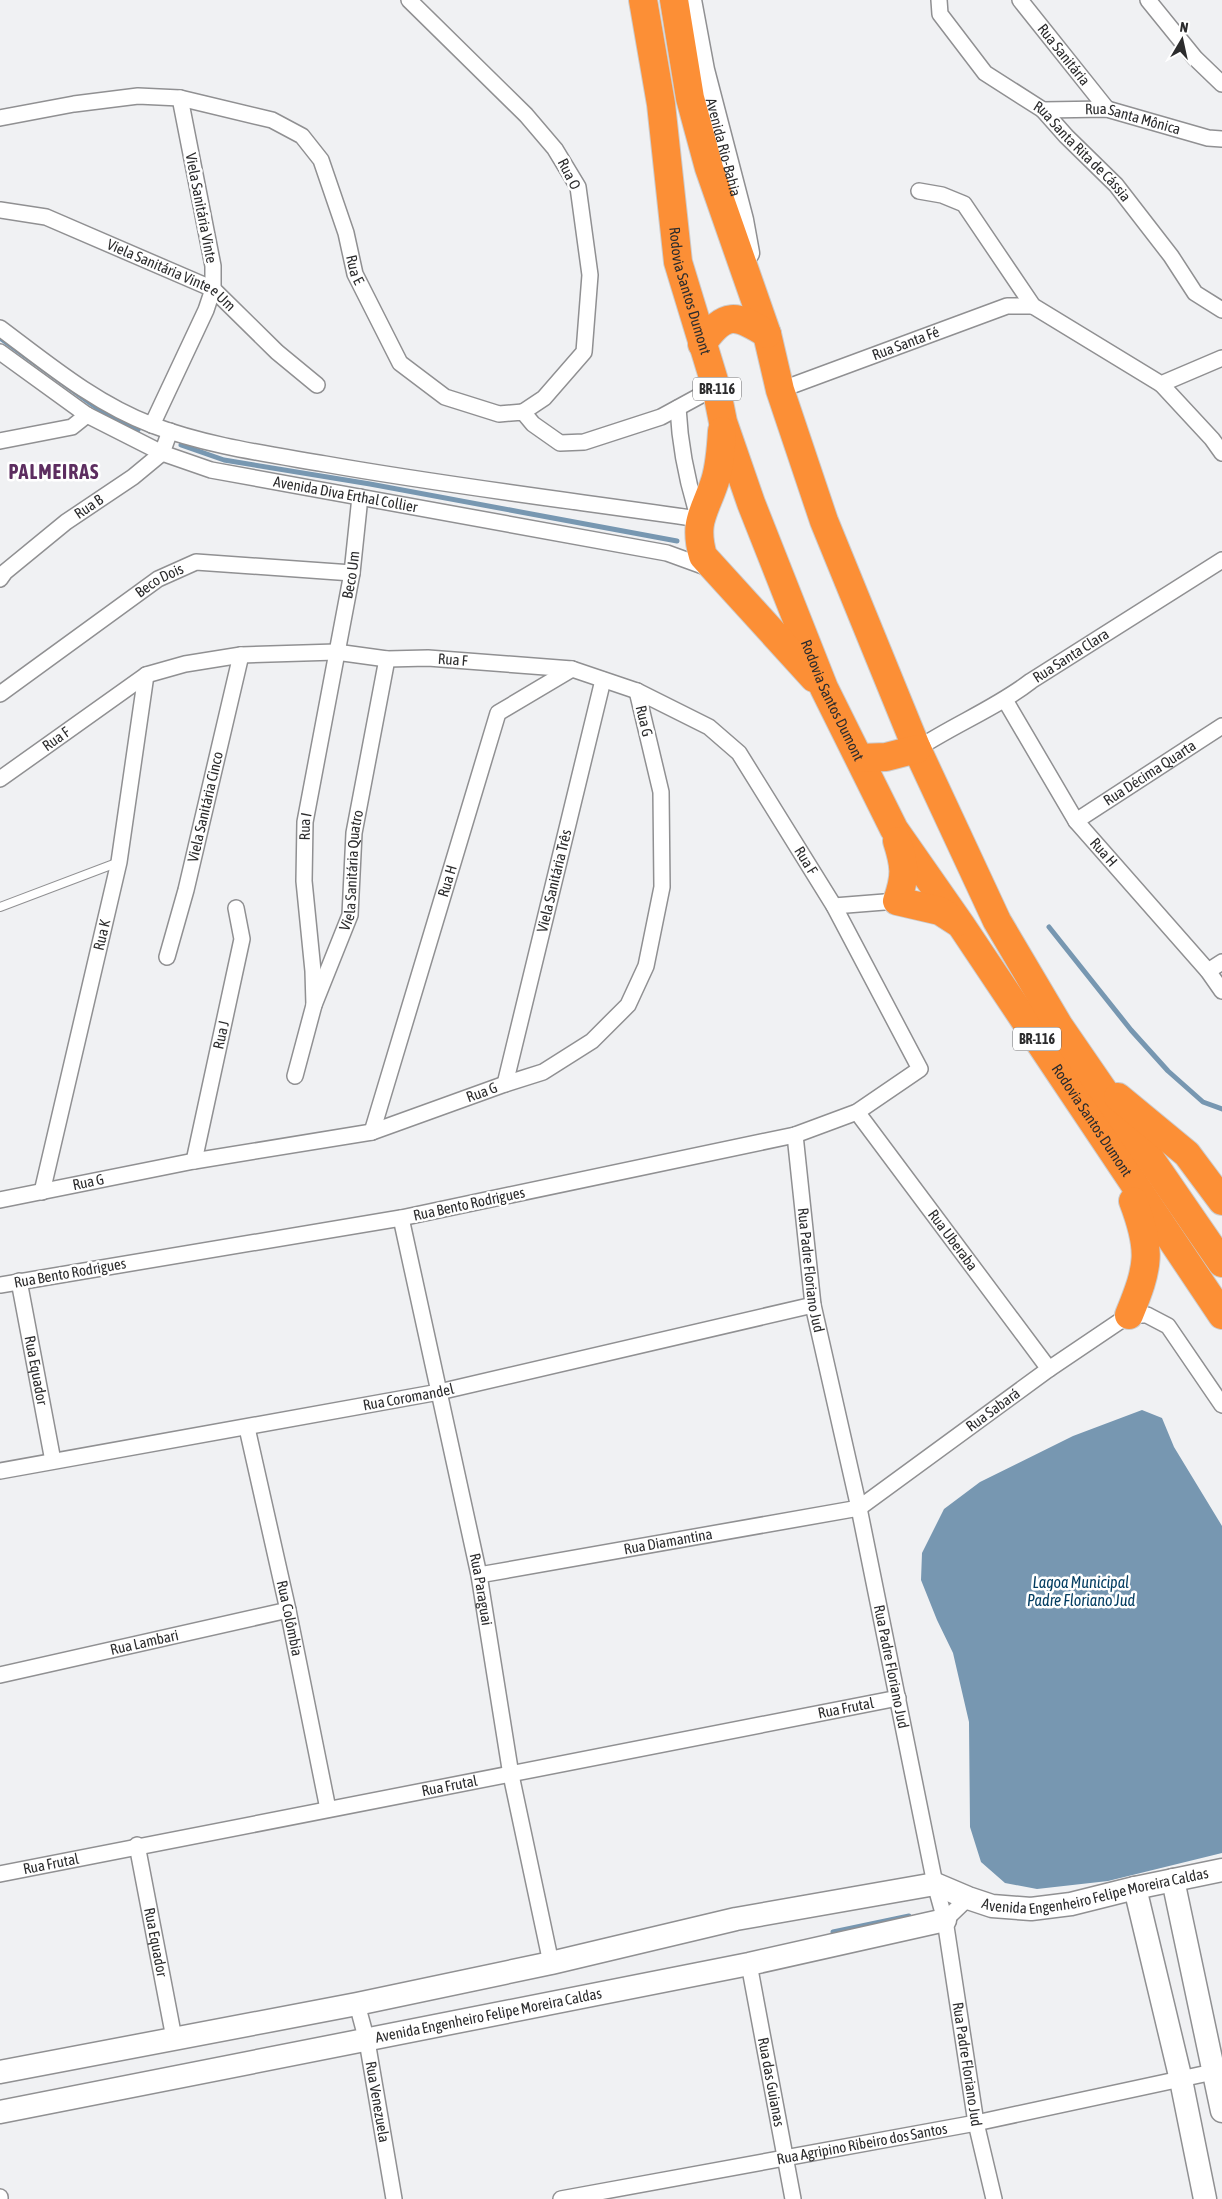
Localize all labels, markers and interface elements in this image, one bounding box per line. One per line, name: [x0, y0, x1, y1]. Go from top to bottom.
north arrow: [1157, 15, 1207, 65]
text: N: [1179, 19, 1189, 36]
street label: Rua Sanitária: [1034, 20, 1094, 89]
street label: Avenida Rio-Bahia: [703, 96, 744, 198]
street label: Rua Santa Rita de Cássia: [1031, 97, 1135, 205]
street label: Rua Santa Mônica: [1085, 100, 1183, 138]
street label: Viela Sanitária Vinte: [182, 151, 221, 265]
street label: Rua O: [554, 155, 585, 192]
street label: Rodovia Santos Dumont: [666, 226, 715, 357]
street label: Viela Sanitária Vinte e Um: [105, 235, 239, 314]
street label: Rua E: [343, 253, 368, 288]
street label: Rua Santa Fé: [870, 323, 942, 363]
road number: BR-116: [693, 378, 741, 400]
district label: PALMEIRAS: [9, 460, 99, 483]
street label: Avenida Diva Erthal Collier: [272, 473, 419, 516]
street label: Rua B: [71, 491, 106, 522]
street label: Beco Um: [338, 550, 362, 600]
street label: Beco Dois: [132, 560, 186, 601]
street label: Rua Santa Clara: [1029, 625, 1112, 686]
street label: Rodovia Santos Dumont: [798, 637, 868, 764]
street label: Rua F: [437, 650, 468, 669]
street label: Rua G: [633, 704, 656, 738]
street label: Rua F: [39, 723, 73, 754]
street label: Rua Décima Quarta: [1100, 736, 1199, 809]
street label: Viela Sanitária Cinco: [184, 750, 226, 864]
street label: Viela Sanitária Quatro: [336, 808, 366, 933]
street label: Rua I: [296, 811, 315, 840]
street label: Viela Sanitária Três: [533, 828, 574, 934]
street label: Rua H: [1087, 834, 1121, 870]
street label: Rua F: [791, 843, 821, 878]
street label: Rua H: [434, 863, 460, 899]
street label: Rua K: [90, 917, 113, 952]
street label: Rua J: [209, 1019, 232, 1051]
road number: BR-116: [1013, 1028, 1061, 1050]
street label: Rodovia Santos Dumont: [1049, 1061, 1136, 1180]
street label: Rua G: [464, 1078, 500, 1105]
street label: Rua G: [71, 1170, 105, 1193]
street label: Rua Bento Rodrigues: [412, 1183, 526, 1224]
street label: Rua Uberaba: [925, 1206, 981, 1274]
street label: Rua Padre Floriano Jud: [795, 1207, 828, 1334]
street label: Rua Bento Rodrigues: [13, 1254, 127, 1291]
street label: Rua Equador: [22, 1334, 51, 1407]
street label: Rua Coromandel: [362, 1380, 455, 1414]
street label: Rua Sabará: [963, 1384, 1023, 1435]
street label: Rua Diamantina: [622, 1525, 714, 1557]
street label: Rua Paraguai: [466, 1552, 496, 1627]
water label: Lagoa Municipal Padre Floriano Jud: [1027, 1573, 1135, 1609]
street label: Rua Colômbia: [274, 1579, 306, 1658]
street label: Rua Padre Floriano Jud: [871, 1603, 912, 1730]
street label: Rua Lambari: [109, 1626, 180, 1658]
street label: Rua Frutal: [816, 1694, 875, 1721]
street label: Rua Frutal: [420, 1772, 479, 1799]
street label: Rua Frutal: [22, 1850, 80, 1877]
street label: Avenida Engenheiro Felipe Moreira Caldas: [980, 1864, 1210, 1917]
street label: Rua Equador: [141, 1906, 171, 1979]
street label: Avenida Engenheiro Felipe Moreira Caldas: [374, 1984, 603, 2046]
street label: Rua Padre Floriano Jud: [950, 2001, 985, 2128]
street label: Rua das Guianas: [755, 2036, 788, 2128]
street label: Rua Venezuela: [363, 2060, 393, 2144]
street label: Rua Agripino Ribeiro dos Santos: [775, 2119, 949, 2167]

